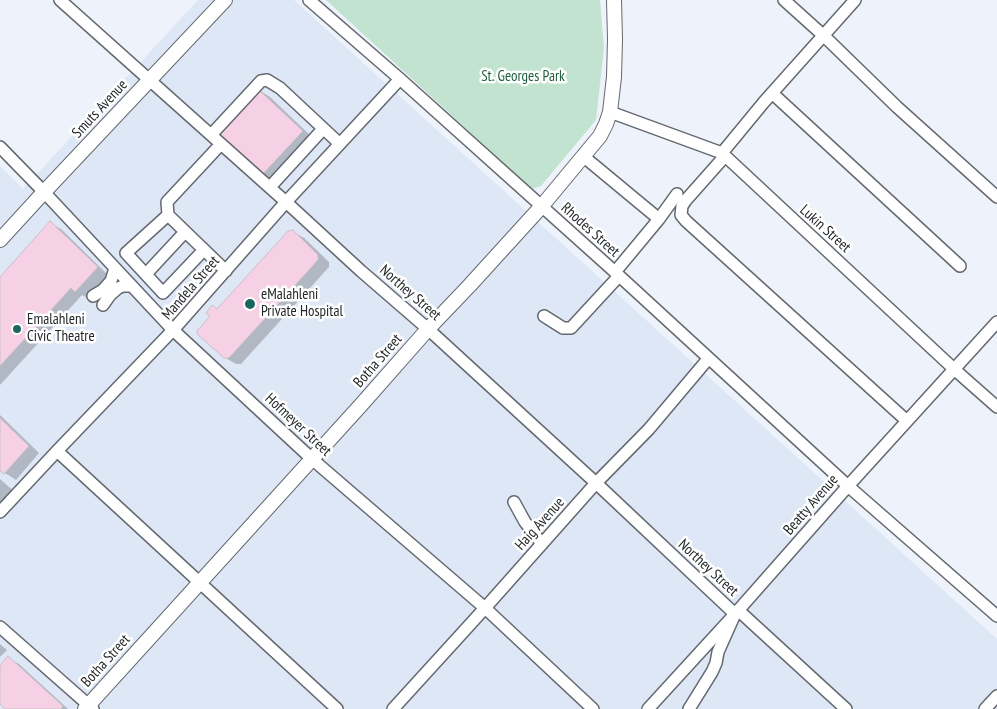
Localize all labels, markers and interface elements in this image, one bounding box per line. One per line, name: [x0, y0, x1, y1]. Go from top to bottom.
park label: St. Georges Park: [481, 68, 565, 86]
street label: Smuts Avenue: [69, 76, 131, 142]
street label: Rhodes Street: [557, 199, 623, 261]
street label: Lukin Street: [796, 201, 854, 257]
street label: Mandela Street: [158, 252, 224, 324]
street label: Northey Street: [376, 261, 444, 325]
place label: eMalahleni Private Hospital: [261, 286, 343, 321]
marker: eMalahleni Private Hospital: [243, 297, 257, 311]
place label: Emalahleni Civic Theatre: [27, 311, 95, 346]
marker: Emalahleni Civic Theatre: [11, 323, 23, 335]
street label: Botha Street: [350, 331, 406, 391]
street label: Hofmeyer Street: [261, 390, 335, 460]
street label: Beatty Avenue: [780, 471, 842, 539]
street label: Haig Avenue: [512, 494, 568, 554]
street label: Northey Street: [674, 536, 742, 600]
street label: Botha Street: [78, 631, 134, 691]

